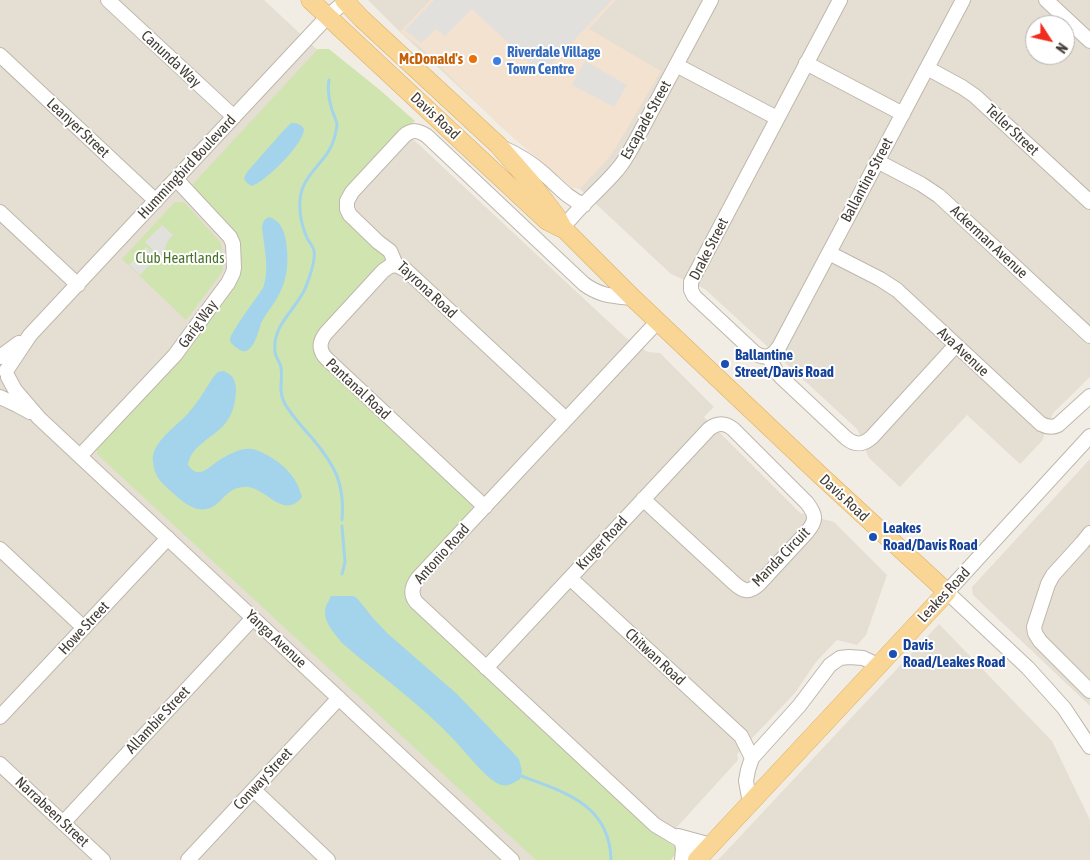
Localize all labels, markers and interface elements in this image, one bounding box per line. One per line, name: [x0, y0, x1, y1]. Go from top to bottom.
north arrow: [1025, 15, 1075, 65]
street label: Canunda Way: [137, 27, 205, 91]
text: N: [1053, 40, 1070, 56]
place label: Riverdale Village Town Centre: [507, 43, 601, 78]
place label: McDonald's: [399, 50, 463, 68]
marker: McDonald's: [467, 53, 479, 65]
marker: Riverdale Village Town Centre: [491, 55, 503, 67]
street label: Escapade Street: [617, 78, 675, 162]
street label: Davis Road: [407, 89, 463, 143]
street label: Leanyer Street: [43, 94, 113, 162]
street label: Teller Street: [982, 101, 1042, 159]
street label: Hummingbird Boulevard: [134, 111, 240, 223]
street label: Ballantine Street: [837, 135, 897, 225]
street label: Ackerman Avenue: [947, 202, 1031, 282]
street label: Drake Street: [686, 215, 732, 283]
park label: Club Heartlands: [136, 249, 224, 267]
street label: Tayrona Road: [393, 258, 461, 322]
street label: Garig Way: [175, 297, 221, 351]
street label: Ava Avenue: [933, 324, 993, 380]
place label: Ballantine Street/Davis Road: [735, 346, 834, 381]
street label: Pantanal Road: [322, 355, 394, 423]
marker: Ballantine Street/Davis Road: [719, 358, 731, 370]
street label: Davis Road: [816, 471, 872, 525]
street label: Kruger Road: [573, 512, 631, 574]
place label: Leakes Road/Davis Road: [883, 519, 978, 554]
street label: Antonio Road: [410, 520, 474, 588]
street label: Manda Circuit: [748, 524, 814, 590]
marker: Leakes Road/Davis Road: [867, 531, 879, 543]
street label: Leakes Road: [914, 564, 974, 626]
street label: Howe Street: [55, 598, 113, 658]
street label: Yanga Avenue: [242, 606, 310, 672]
street label: Chitwan Road: [621, 625, 689, 689]
place label: Davis Road/Leakes Road: [903, 636, 1005, 671]
marker: Davis Road/Leakes Road: [887, 648, 899, 660]
street label: Allambie Street: [122, 683, 194, 757]
street label: Conway Street: [230, 744, 296, 814]
street label: Narrabeen Street: [11, 773, 93, 851]

